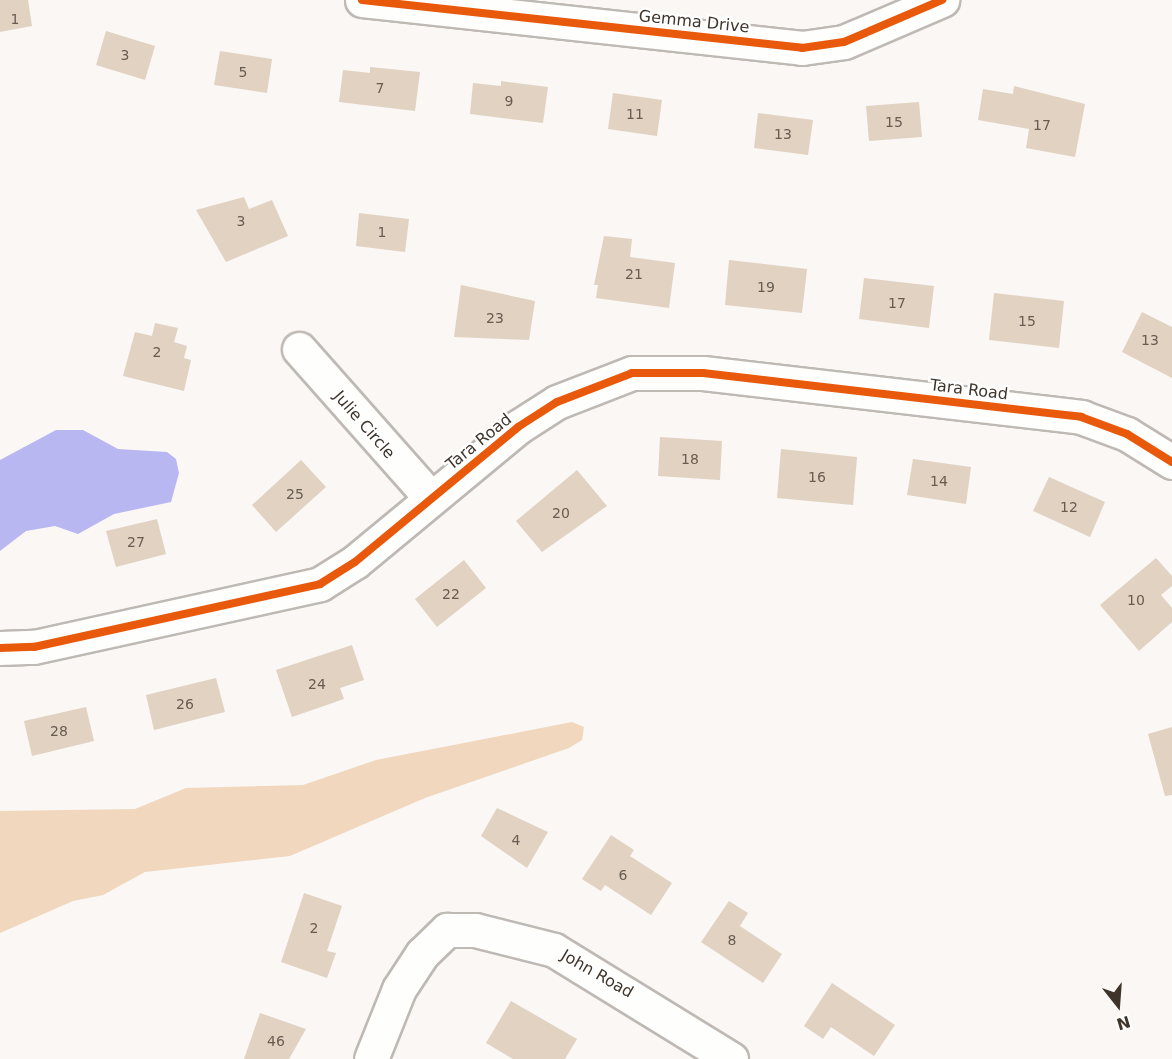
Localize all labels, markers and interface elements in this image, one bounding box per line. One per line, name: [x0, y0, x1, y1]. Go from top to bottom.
street label: Gemma Drive: [638, 7, 750, 37]
house number: 1: [11, 11, 19, 27]
house number: 3: [121, 47, 129, 63]
house number: 5: [239, 64, 247, 80]
house number: 7: [376, 80, 384, 96]
house number: 9: [505, 93, 513, 109]
house number: 11: [626, 106, 644, 122]
house number: 15: [885, 114, 903, 130]
house number: 17: [1033, 117, 1051, 133]
house number: 13: [774, 126, 792, 142]
house number: 3: [237, 213, 245, 229]
house number: 1: [378, 224, 386, 240]
house number: 21: [625, 266, 643, 282]
house number: 19: [757, 279, 775, 295]
house number: 17: [888, 295, 906, 311]
house number: 23: [486, 310, 504, 326]
house number: 15: [1018, 313, 1036, 329]
house number: 13: [1141, 332, 1159, 348]
house number: 2: [153, 344, 161, 360]
street label: Tara Road: [929, 376, 1009, 404]
street label: Julie Circle: [329, 387, 399, 463]
street label: Tara Road: [442, 410, 516, 474]
house number: 18: [681, 451, 699, 467]
house number: 16: [808, 469, 826, 485]
house number: 14: [930, 473, 948, 489]
house number: 25: [286, 486, 304, 502]
house number: 12: [1060, 499, 1078, 515]
house number: 20: [552, 505, 570, 521]
house number: 27: [127, 534, 145, 550]
house number: 22: [442, 586, 460, 602]
house number: 10: [1127, 592, 1145, 608]
house number: 24: [308, 676, 326, 692]
house number: 26: [176, 696, 194, 712]
house number: 28: [50, 723, 68, 739]
house number: 4: [512, 832, 520, 848]
house number: 6: [619, 867, 627, 883]
house number: 2: [310, 920, 318, 936]
house number: 8: [728, 932, 736, 948]
street label: John Road: [558, 946, 636, 1002]
north arrow: [1088, 975, 1148, 1035]
text: N: [1114, 1012, 1133, 1034]
house number: 46: [267, 1033, 285, 1049]

